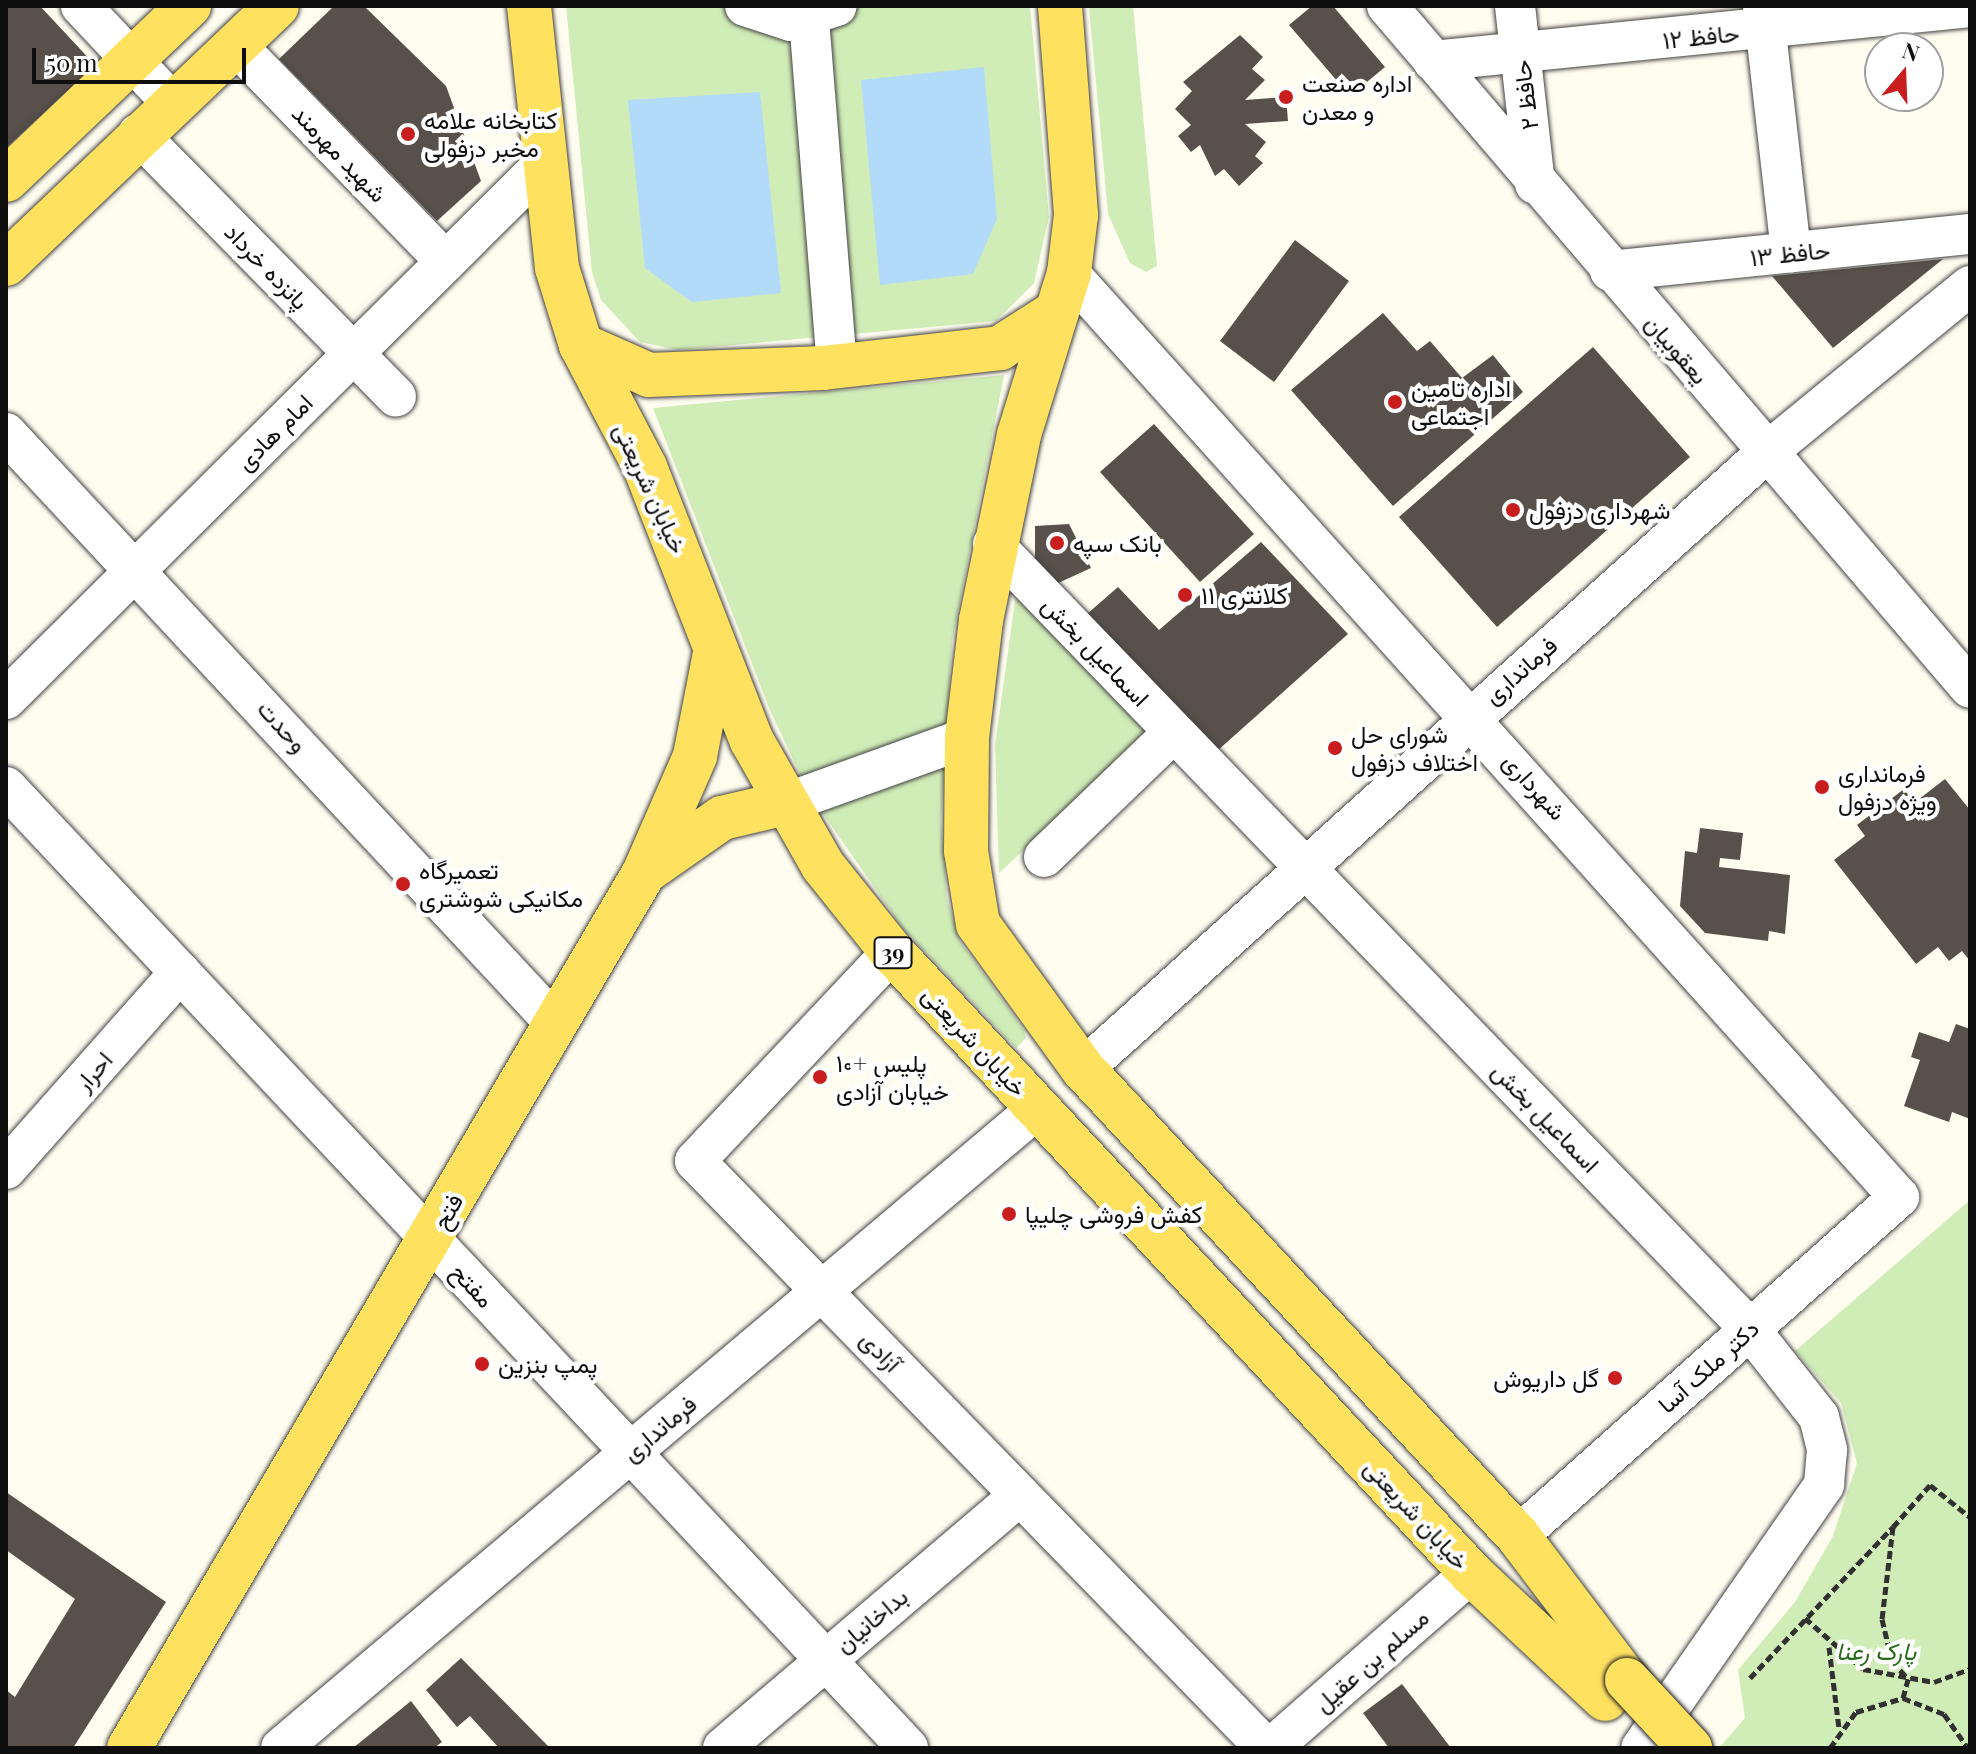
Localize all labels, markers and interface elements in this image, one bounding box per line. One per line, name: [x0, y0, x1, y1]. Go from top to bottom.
street label: حافظ ۱۲: [1661, 18, 1741, 54]
scale bar: [36, 32, 250, 82]
north arrow: [1864, 32, 1944, 112]
text: N: [1899, 34, 1924, 68]
text: 50 m: [46, 46, 98, 78]
street label: حافظ ۲: [1506, 58, 1544, 132]
place label: اداره صنعت و معدن: [1302, 69, 1412, 125]
marker: اداره صنعت و معدن: [1277, 88, 1295, 106]
street label: شهید مهرمند: [287, 98, 393, 208]
place label: کتابخانه علامه مخبر دزفولی: [424, 106, 557, 162]
marker: کتابخانه علامه مخبر دزفولی: [399, 125, 417, 143]
street label: پانزده خرداد: [219, 217, 315, 315]
street label: حافظ ۱۳: [1749, 234, 1831, 272]
street label: یعقوبیان: [1639, 309, 1715, 389]
place label: اداره تامین اجتماعی: [1411, 374, 1511, 430]
street label: امام هادی: [230, 388, 318, 476]
marker: اداره تامین اجتماعی: [1386, 393, 1404, 411]
street label: خیابان شریعتی: [608, 418, 694, 558]
place label: شهرداری دزفول: [1529, 496, 1671, 524]
marker: شهرداری دزفول: [1504, 501, 1522, 519]
place label: بانک سپه: [1073, 529, 1162, 557]
marker: بانک سپه: [1048, 534, 1066, 552]
place label: کلانتری ۱۱: [1201, 581, 1288, 609]
marker: کلانتری ۱۱: [1176, 586, 1194, 604]
street label: اسماعیل بخش: [1036, 590, 1156, 712]
street label: فرمانداری: [1477, 630, 1563, 710]
street label: وحدت: [252, 694, 314, 758]
place label: شورای حل اختلاف دزفول: [1351, 720, 1478, 776]
marker: شورای حل اختلاف دزفول: [1326, 739, 1344, 757]
street label: شهرداری: [1497, 746, 1573, 826]
place label: فرمانداری ویژه دزفول: [1838, 759, 1937, 815]
marker: فرمانداری ویژه دزفول: [1813, 778, 1831, 796]
place label: تعمیرگاه مکانیکی شوشتری: [419, 856, 583, 912]
marker: تعمیرگاه مکانیکی شوشتری: [394, 875, 412, 893]
road number: 39: [873, 935, 913, 971]
street label: خیابان شریعتی: [917, 980, 1033, 1102]
street label: احرار: [68, 1045, 118, 1097]
place label: پلیس +۱۰ خیابان آزادی: [836, 1049, 949, 1105]
street label: اسماعیل بخش: [1486, 1056, 1606, 1178]
marker: پلیس +۱۰ خیابان آزادی: [811, 1068, 829, 1086]
street label: فتح: [426, 1188, 468, 1234]
place label: کفش فروشی چلیپا: [1025, 1200, 1203, 1228]
marker: کفش فروشی چلیپا: [1000, 1205, 1018, 1223]
street label: مفتح: [445, 1257, 501, 1313]
street label: دکتر ملک آسا: [1652, 1313, 1764, 1419]
street label: آزادی: [855, 1324, 907, 1378]
place label: پمپ بنزین: [498, 1350, 598, 1378]
marker: پمپ بنزین: [473, 1355, 491, 1373]
place label: گل داریوش: [1493, 1364, 1599, 1392]
marker: گل داریوش: [1606, 1369, 1624, 1387]
street label: فرمانداری: [616, 1389, 702, 1467]
street label: خیابان شریعتی: [1359, 1453, 1475, 1575]
street label: بداخانیان: [829, 1581, 913, 1659]
street label: مسلم بن عقیل: [1308, 1602, 1434, 1718]
park label: پارک رعنا: [1836, 1637, 1916, 1665]

